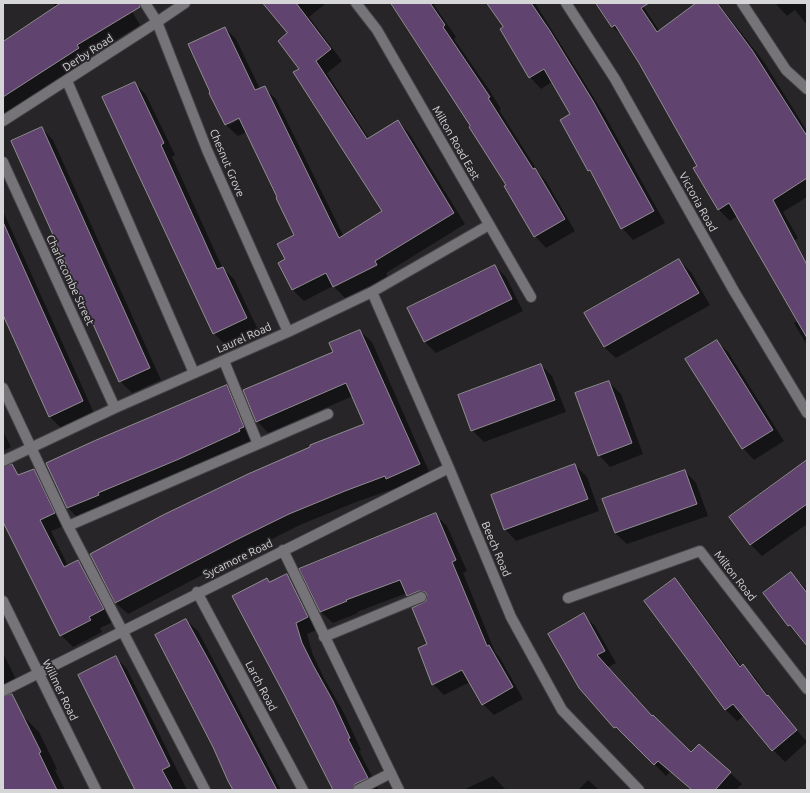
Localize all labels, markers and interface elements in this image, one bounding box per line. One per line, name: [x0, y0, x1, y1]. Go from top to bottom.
street label: Derby Road: [60, 32, 116, 74]
street label: Milton Road East: [429, 104, 483, 182]
street label: Chesnut Grove: [207, 127, 247, 199]
street label: Victoria Road: [676, 170, 720, 234]
street label: Charlecombe Street: [43, 233, 97, 327]
street label: Laurel Road: [215, 320, 273, 356]
street label: Beech Road: [479, 520, 513, 578]
street label: Sycamore Road: [201, 536, 275, 582]
street label: Milton Road: [711, 548, 759, 604]
street label: Willmer Road: [40, 657, 80, 723]
street label: Larch Road: [242, 659, 280, 713]

